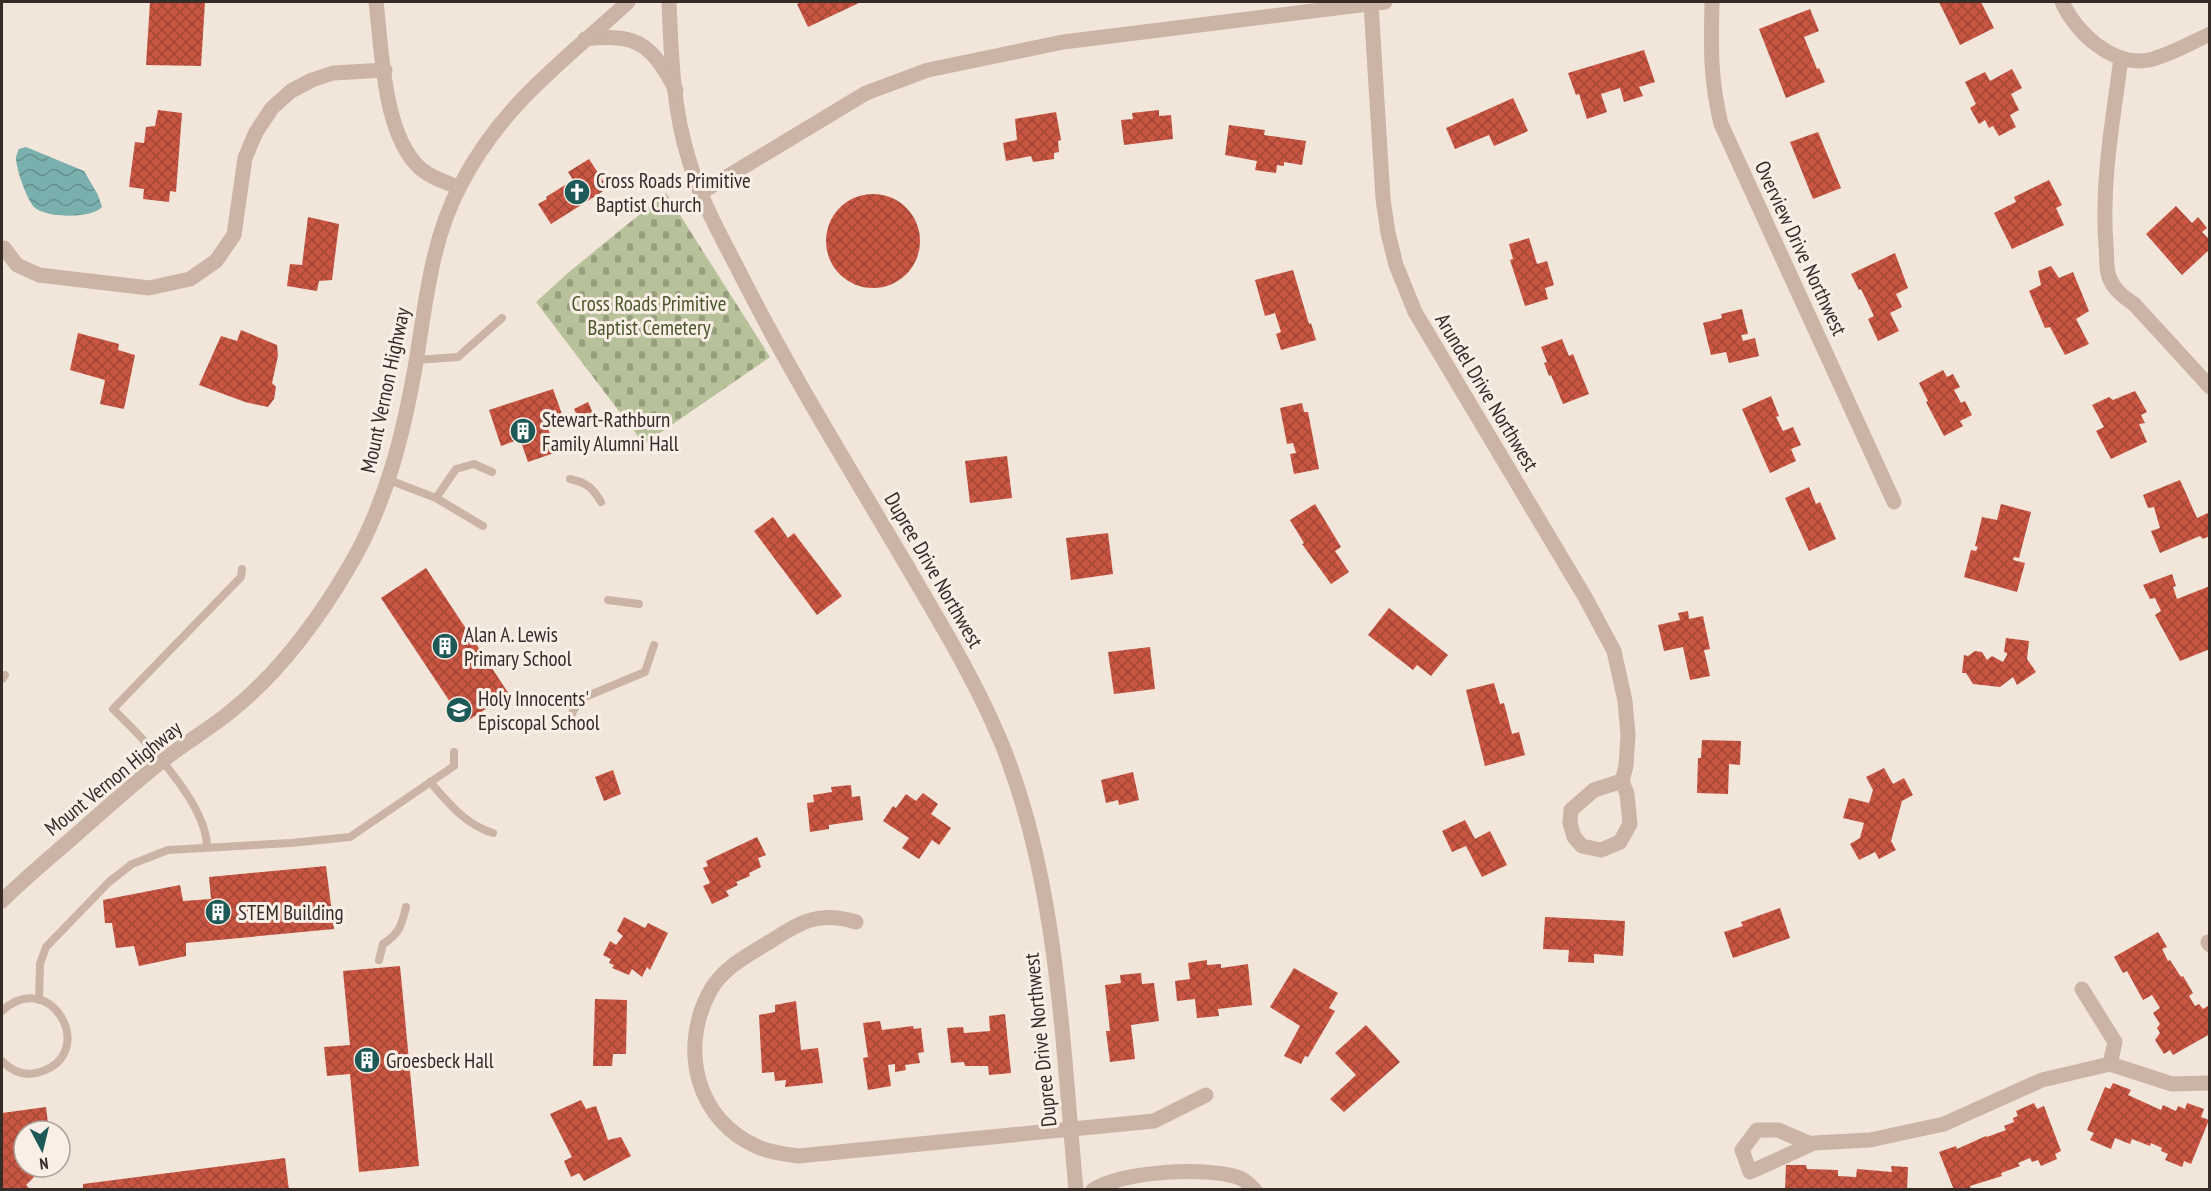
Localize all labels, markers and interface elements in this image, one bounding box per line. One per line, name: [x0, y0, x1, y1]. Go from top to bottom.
street label: Overview Drive Northwest: [1749, 156, 1853, 340]
place label: Cross Roads Primitive Baptist Church: [596, 167, 751, 218]
church icon: Cross Roads Primitive Baptist Church: [562, 177, 592, 207]
park label: Cross Roads Primitive Baptist Cemetery: [572, 290, 726, 341]
street label: Mount Vernon Highway: [354, 305, 416, 475]
street label: Arundel Drive Northwest: [1429, 308, 1545, 476]
place label: Stewart-Rathburn Family Alumni Hall: [542, 406, 679, 457]
building icon: Stewart-Rathburn Family Alumni Hall: [508, 416, 538, 446]
street label: Dupree Drive Northwest: [879, 488, 989, 653]
place label: Alan A. Lewis Primary School: [464, 621, 572, 672]
building icon: Alan A. Lewis Primary School: [430, 631, 460, 661]
place label: Holy Innocents' Episcopal School: [478, 685, 600, 736]
school or university icon: Holy Innocents' Episcopal School: [444, 695, 474, 725]
street label: Mount Vernon Highway: [39, 714, 187, 841]
building icon: STEM Building: [203, 897, 233, 927]
place label: STEM Building: [238, 899, 344, 926]
street label: Dupree Drive Northwest: [1017, 952, 1063, 1128]
building icon: Groesbeck Hall: [352, 1045, 382, 1075]
place label: Groesbeck Hall: [386, 1047, 494, 1074]
north arrow: [12, 1119, 72, 1179]
text: N: [38, 1153, 49, 1174]

